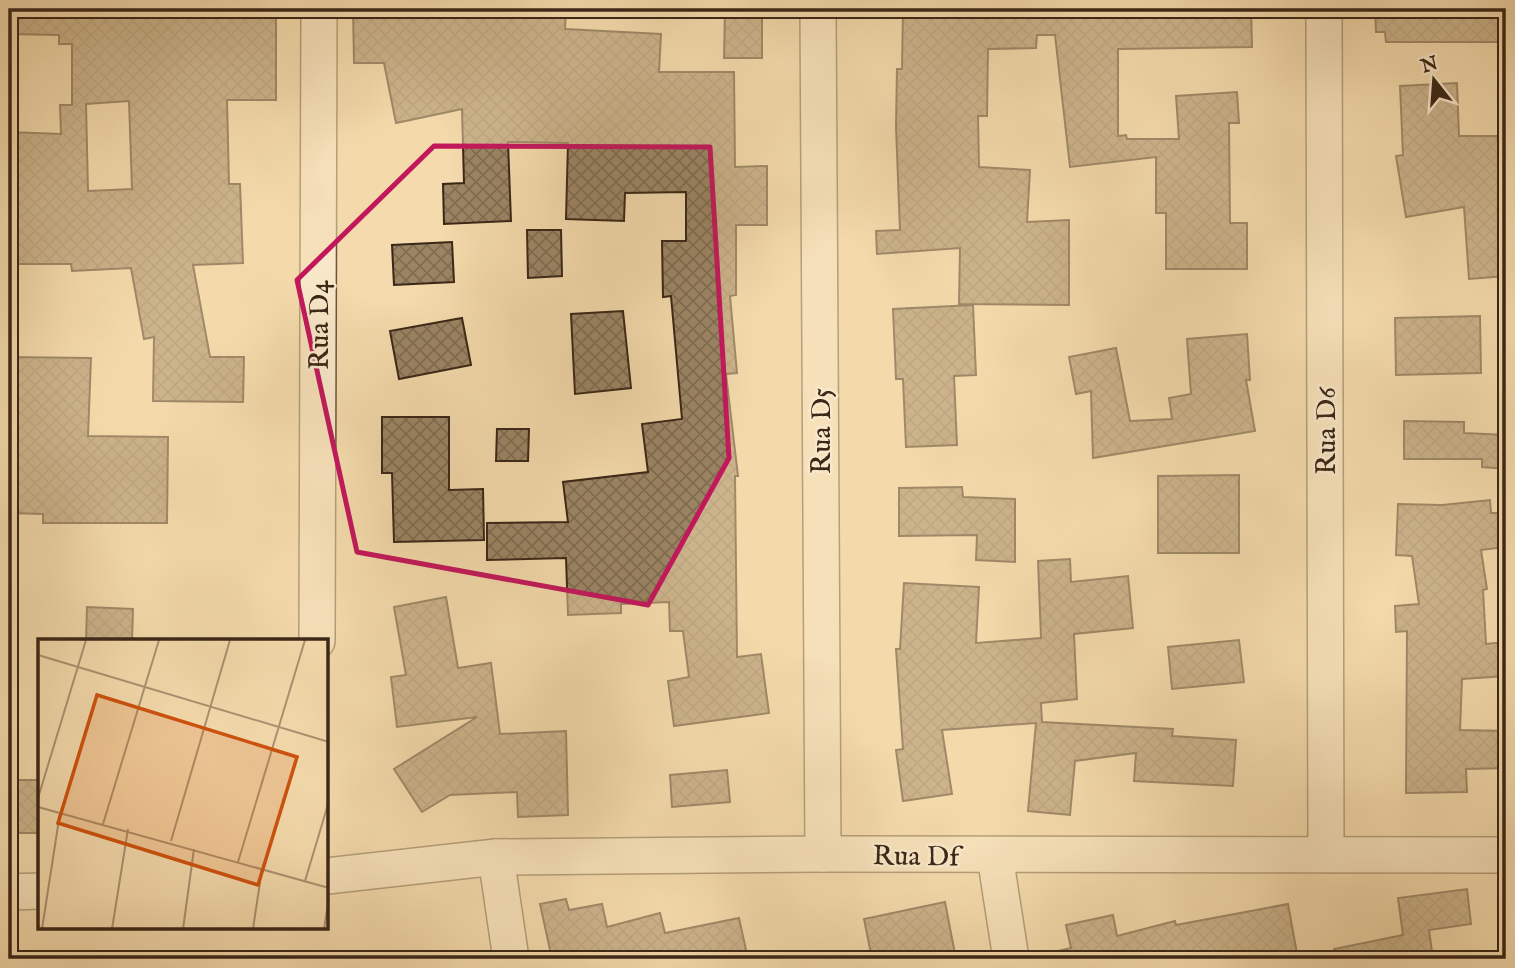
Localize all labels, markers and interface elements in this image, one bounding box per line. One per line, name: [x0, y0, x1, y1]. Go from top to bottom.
north arrow: [1400, 46, 1470, 116]
text: N: [1417, 52, 1442, 80]
street label: Rua D4: [303, 280, 338, 370]
street label: Rua D6: [1310, 386, 1345, 475]
street label: Rua D5: [805, 388, 840, 474]
inset map: [38, 639, 329, 930]
street label: Rua Df: [872, 839, 964, 876]

